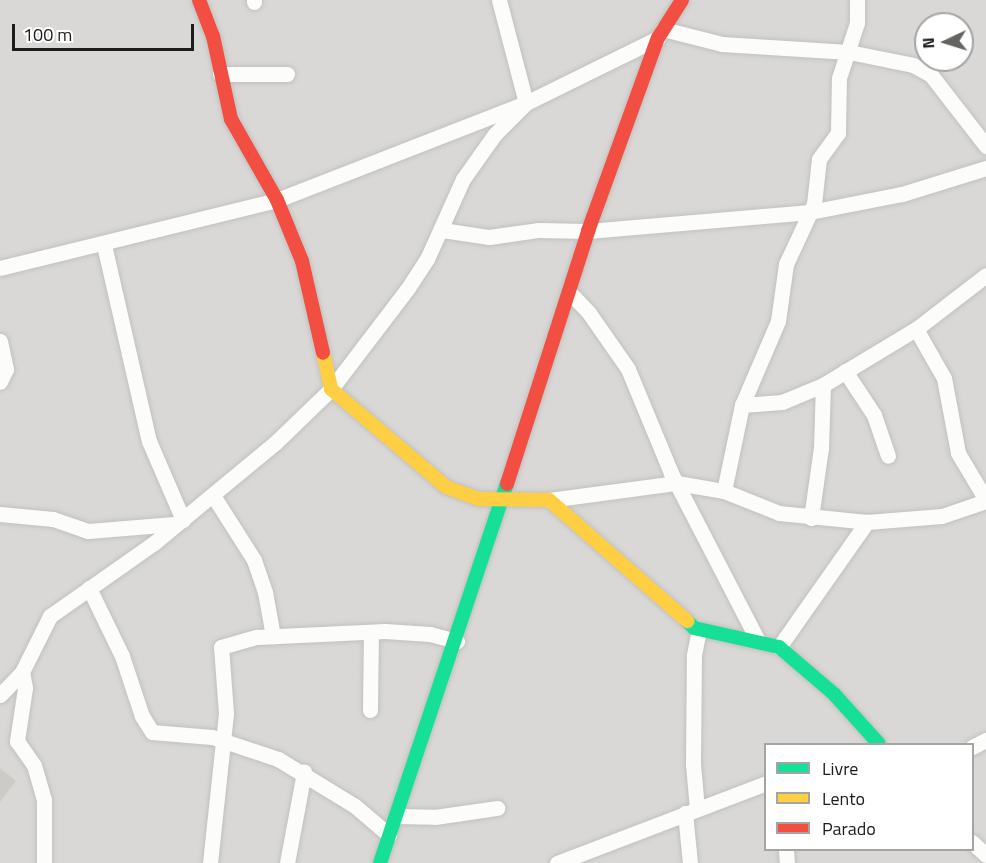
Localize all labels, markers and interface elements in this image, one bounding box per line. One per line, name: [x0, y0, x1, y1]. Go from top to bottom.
scale bar: [15, 12, 196, 50]
north arrow: [914, 12, 974, 72]
text: 100 m: [23, 21, 72, 48]
text: N: [916, 37, 940, 49]
legend: [764, 743, 974, 851]
text: Livre: [822, 755, 858, 782]
text: Lento: [822, 785, 865, 812]
text: Parado: [822, 815, 876, 842]

